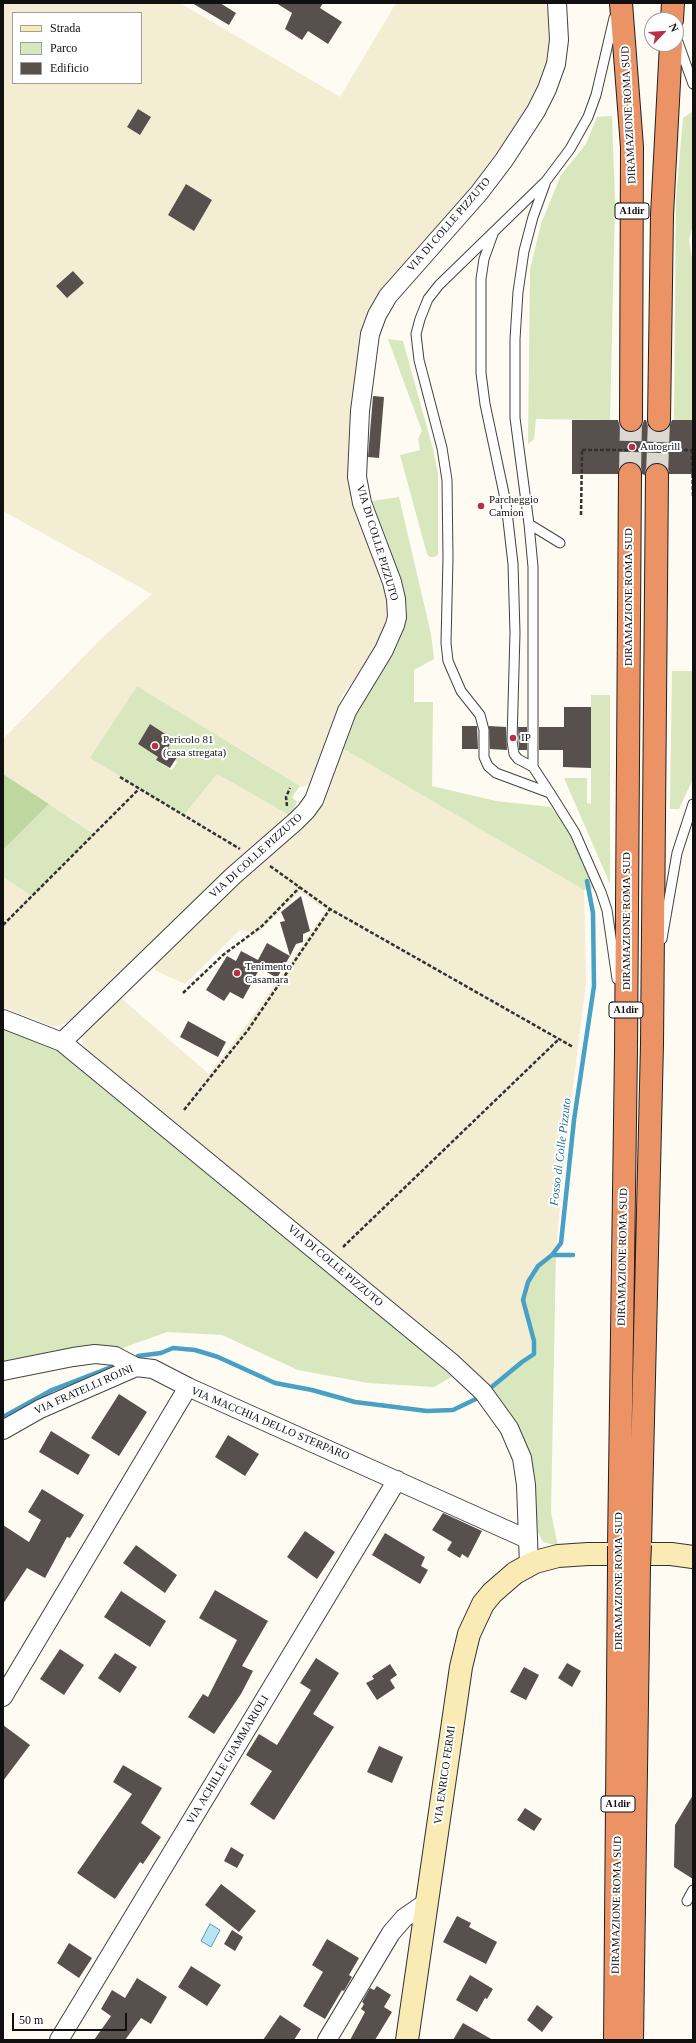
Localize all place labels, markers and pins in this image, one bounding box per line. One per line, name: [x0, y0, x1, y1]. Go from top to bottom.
place label: Autogrill: [640, 440, 680, 454]
marker: Autogrill: [627, 442, 637, 452]
place label: Parcheggio Camion: [489, 493, 538, 519]
marker: Parcheggio Camion: [476, 501, 486, 511]
place label: IP: [521, 731, 531, 745]
place label: Pericolo 81 (casa stregata): [163, 733, 226, 759]
marker: IP: [508, 733, 518, 743]
marker: Pericolo 81 (casa stregata): [150, 741, 160, 751]
place label: Tenimento Casamara: [245, 960, 292, 986]
marker: Tenimento Casamara: [232, 968, 242, 978]

